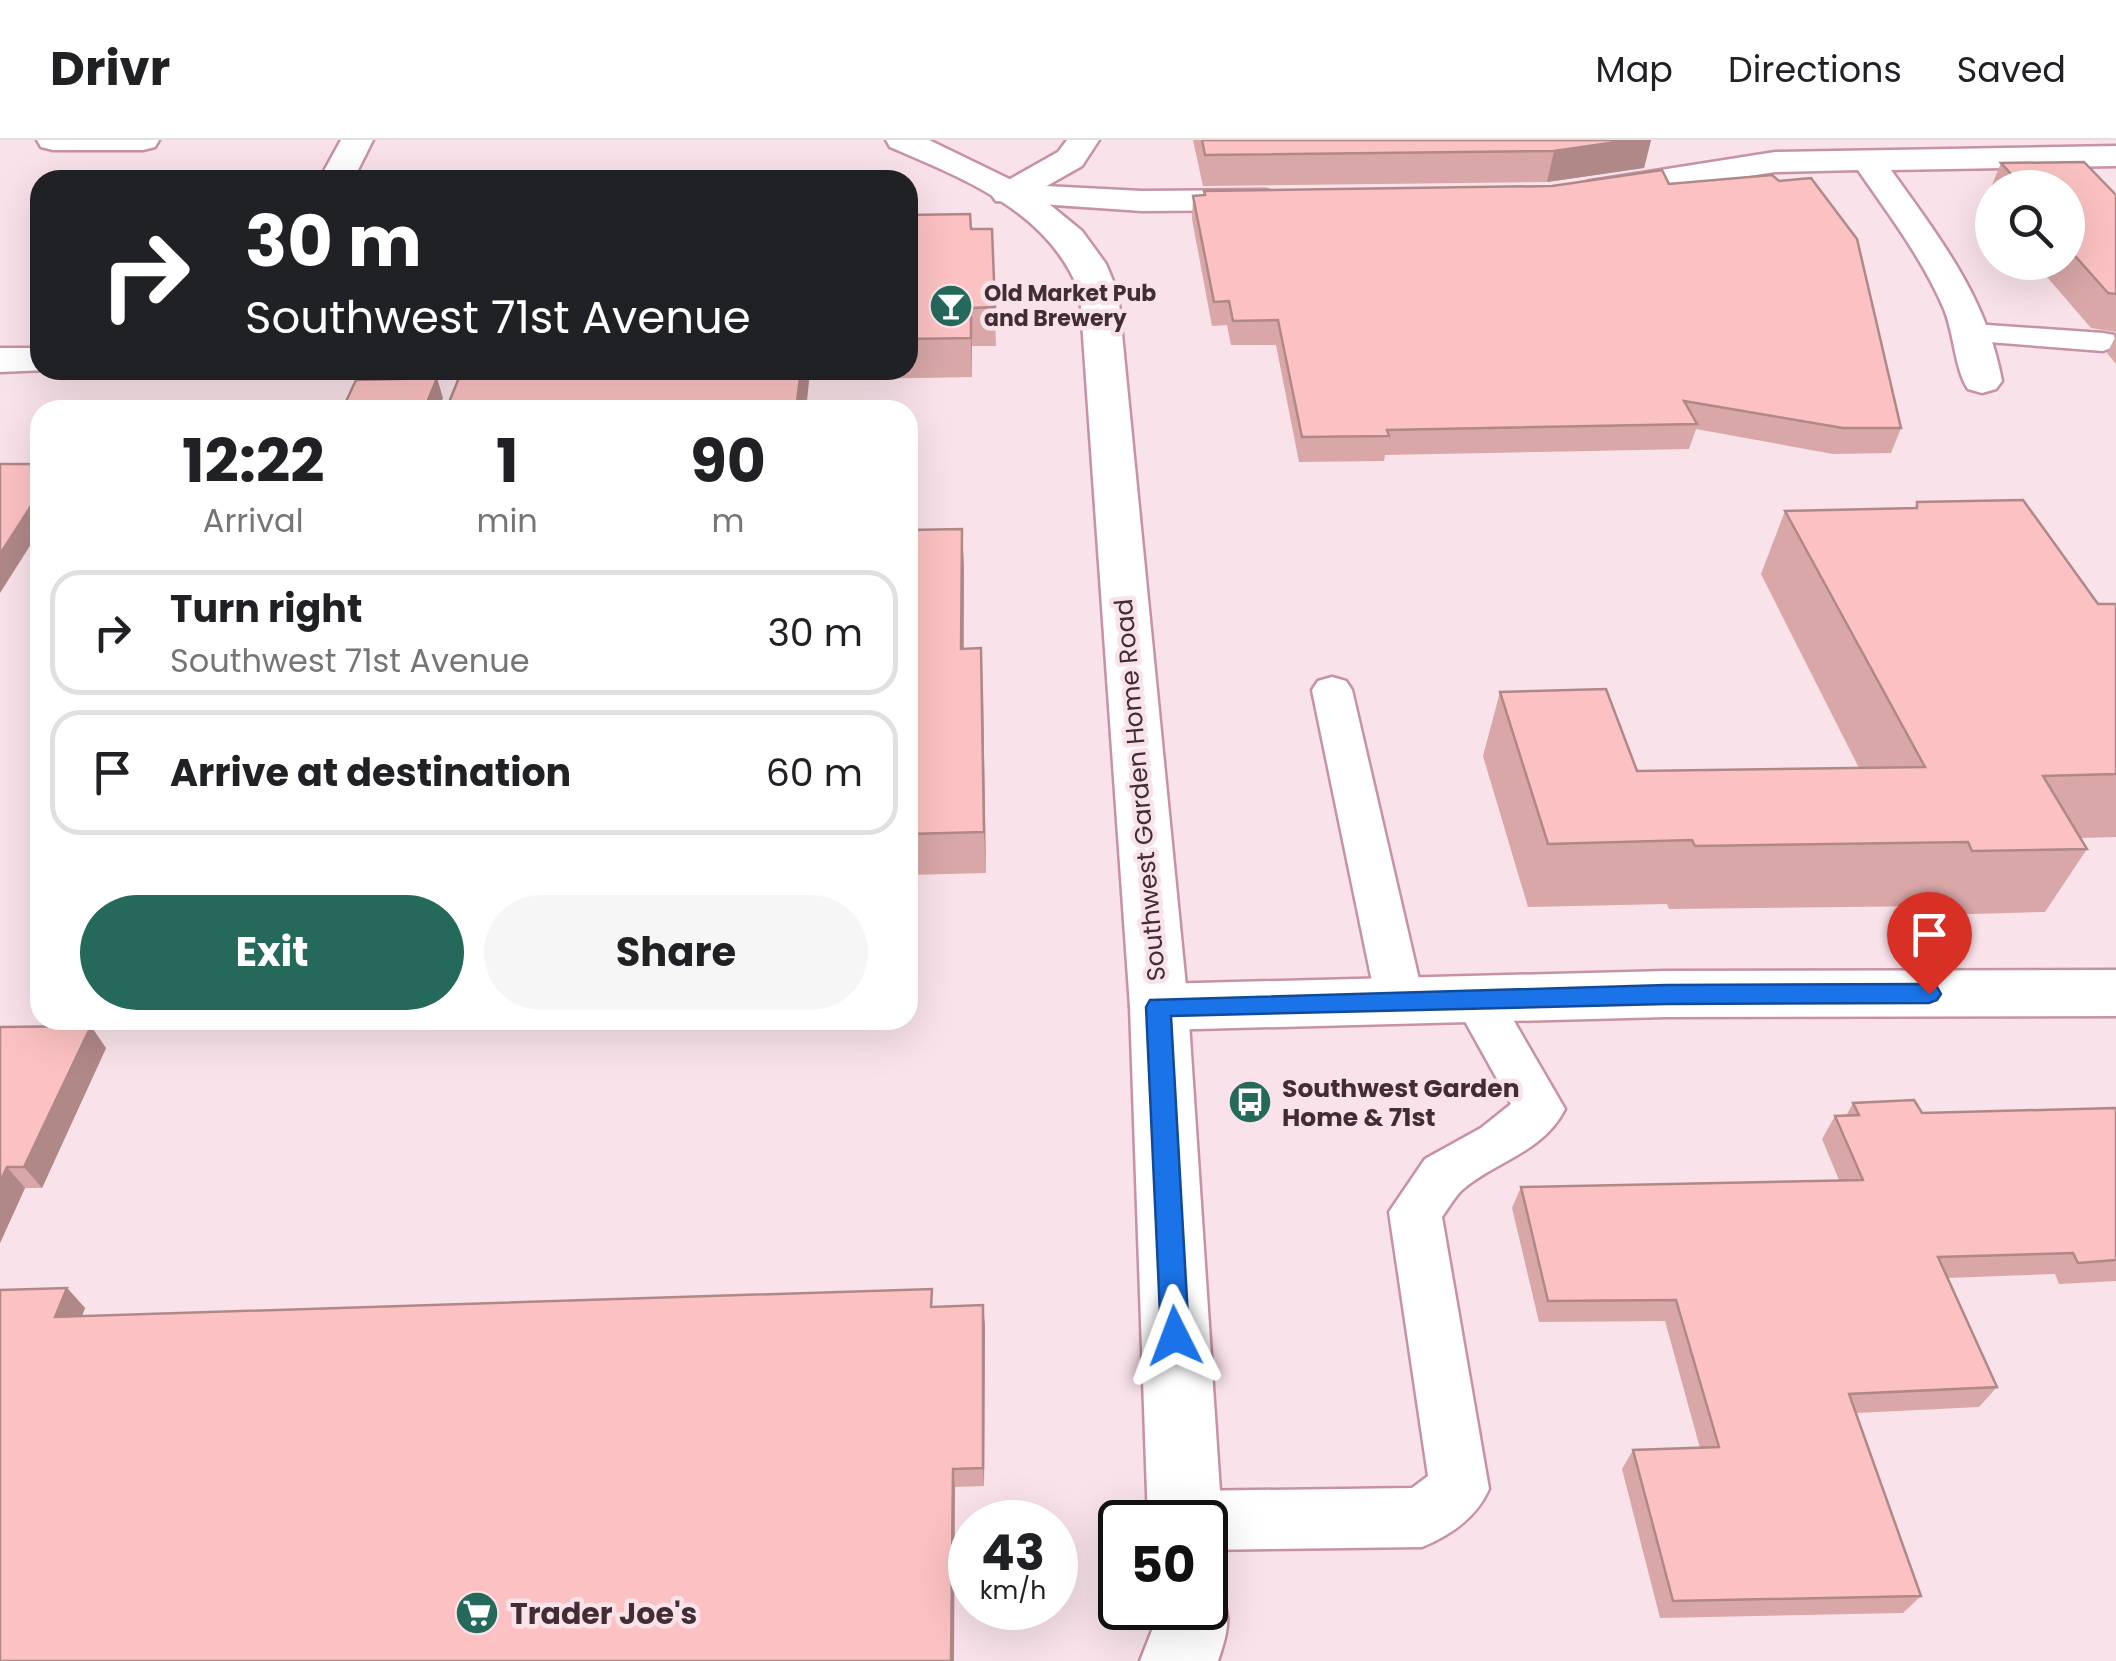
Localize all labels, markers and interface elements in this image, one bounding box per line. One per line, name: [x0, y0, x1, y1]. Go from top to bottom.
text: Drivr: [50, 35, 170, 102]
text: Map: [1596, 45, 1673, 94]
text: Directions: [1728, 45, 1902, 94]
text: Saved: [1957, 45, 2066, 94]
map controls: [1975, 170, 2085, 280]
button: search: [1975, 170, 2085, 280]
text: 30 m: [245, 192, 422, 291]
icon: right: [80, 210, 210, 340]
place label: Old Market Pub and Brewery: [984, 278, 1156, 334]
bar icon: Old Market Pub and Brewery: [928, 283, 974, 329]
text: Southwest 71st Avenue: [245, 286, 751, 349]
text: 12:22: [182, 419, 324, 503]
text: 1: [496, 419, 518, 503]
text: 90: [690, 419, 766, 503]
text: Arrival: [203, 498, 304, 543]
text: min: [477, 498, 538, 543]
text: m: [711, 498, 744, 543]
text: Turn right: [170, 582, 362, 635]
street label: Southwest Garden Home Road: [1106, 597, 1174, 983]
icon: right: [85, 605, 140, 660]
text: 30 m: [767, 606, 863, 659]
text: Southwest 71st Avenue: [170, 638, 530, 683]
icon: arrive: [85, 745, 140, 800]
text: Arrive at destination: [170, 746, 571, 799]
text: 60 m: [766, 746, 863, 799]
pin: [1887, 892, 1972, 995]
button: Exit: [80, 895, 464, 1010]
button: Share: [484, 895, 868, 1010]
icon: arrive: [1902, 907, 1957, 962]
place label: Southwest Garden Home & 71st: [1282, 1071, 1520, 1135]
bus stop icon: Southwest Garden Home & 71st: [1227, 1079, 1273, 1125]
position arrow: [1123, 1284, 1227, 1388]
speed limit sign: 50: [1098, 1500, 1228, 1630]
text: 43: [981, 1517, 1045, 1588]
text: km/h: [980, 1573, 1046, 1608]
supermarket icon: Trader Joe's: [454, 1590, 500, 1636]
place label: Trader Joe's: [510, 1592, 697, 1635]

